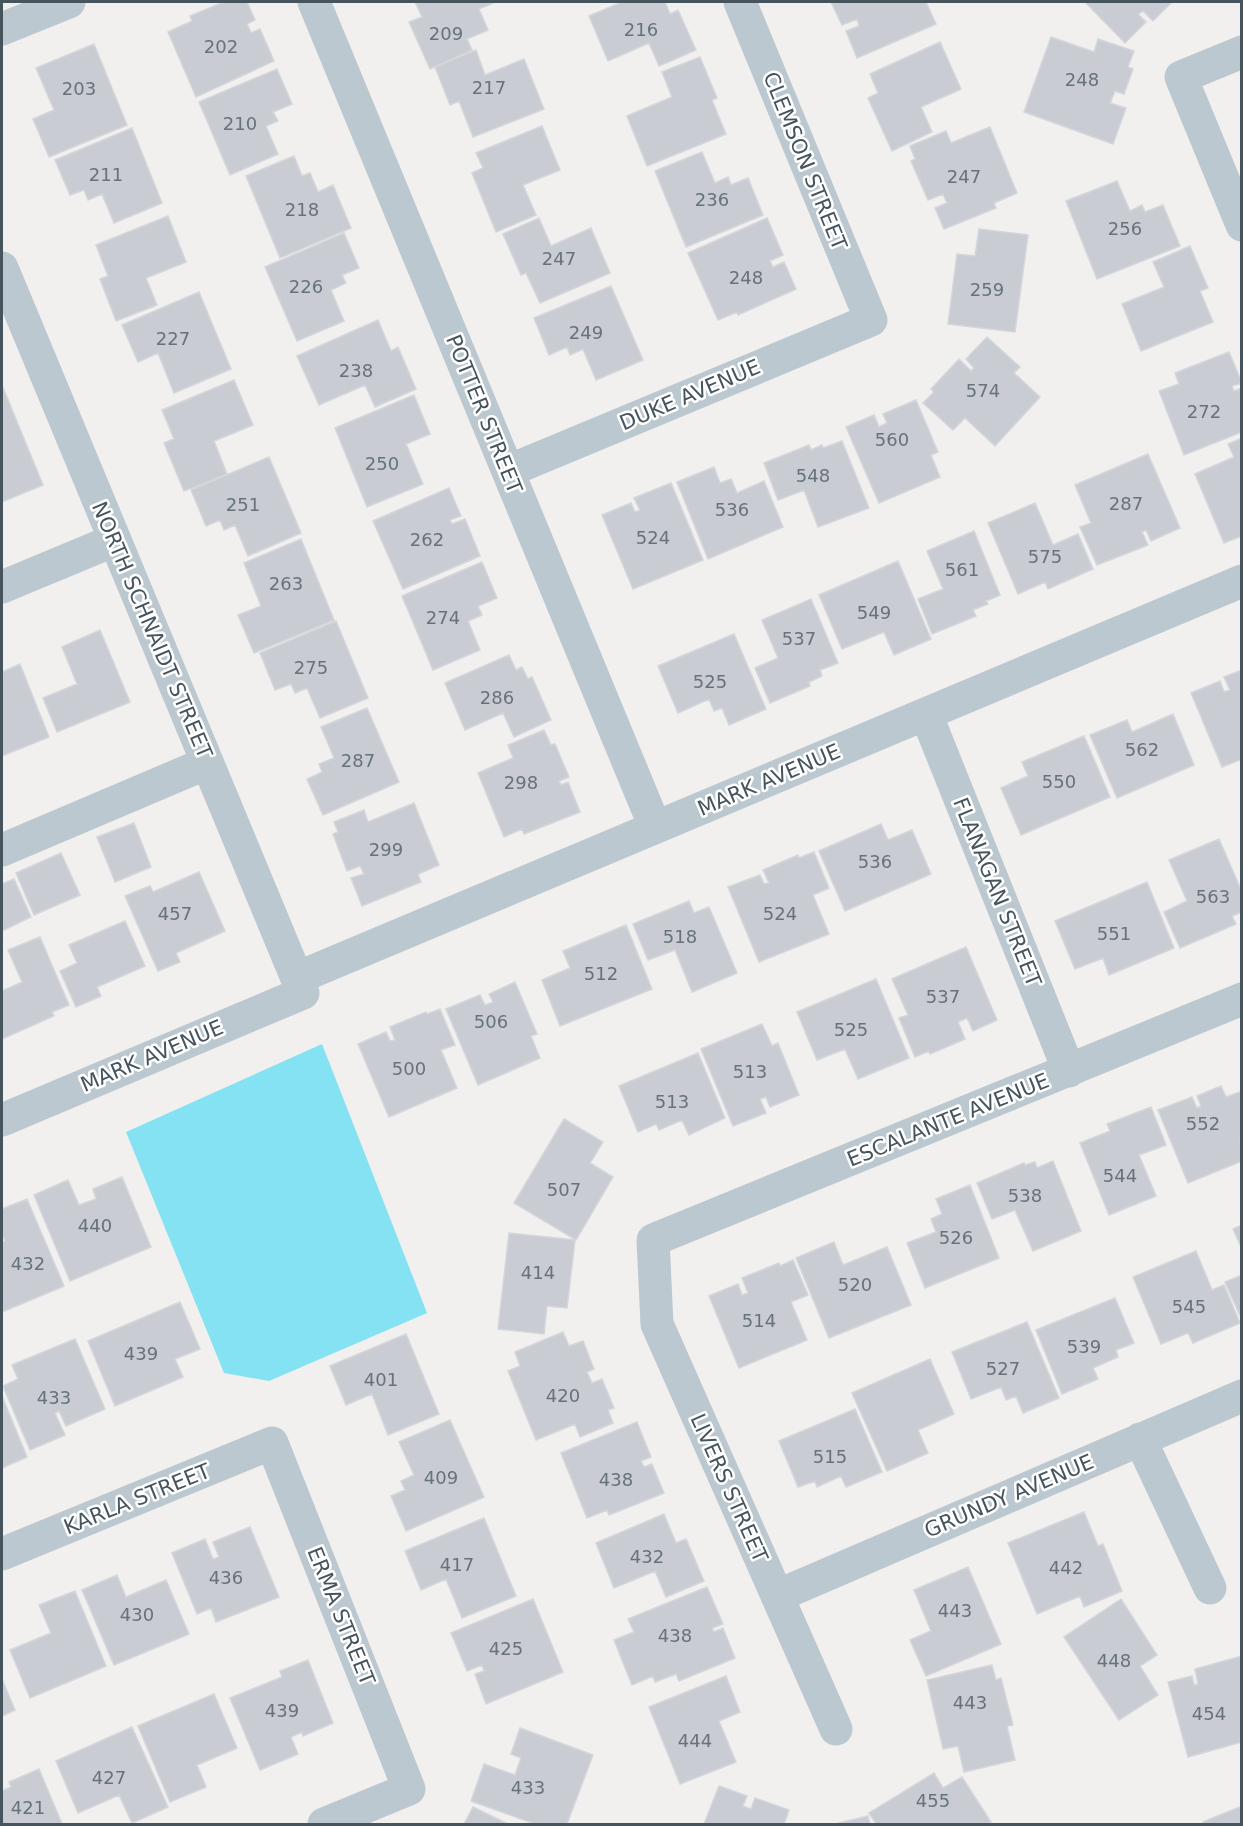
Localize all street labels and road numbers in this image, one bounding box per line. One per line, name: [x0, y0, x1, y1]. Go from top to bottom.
street label: CLEMSON STREET: [758, 68, 852, 254]
street label: POTTER STREET: [441, 331, 527, 497]
street label: DUKE AVENUE: [616, 355, 764, 435]
street label: NORTH SCHNAIDT STREET: [87, 498, 217, 762]
street label: MARK AVENUE: [694, 739, 844, 821]
street label: FLANAGAN STREET: [948, 794, 1046, 990]
street label: MARK AVENUE: [77, 1015, 227, 1097]
street label: ESCALANTE AVENUE: [844, 1068, 1052, 1172]
street label: LIVERS STREET: [685, 1410, 773, 1566]
street label: GRUNDY AVENUE: [921, 1449, 1097, 1543]
street label: KARLA STREET: [60, 1459, 214, 1539]
street label: ERMA STREET: [302, 1543, 380, 1689]

